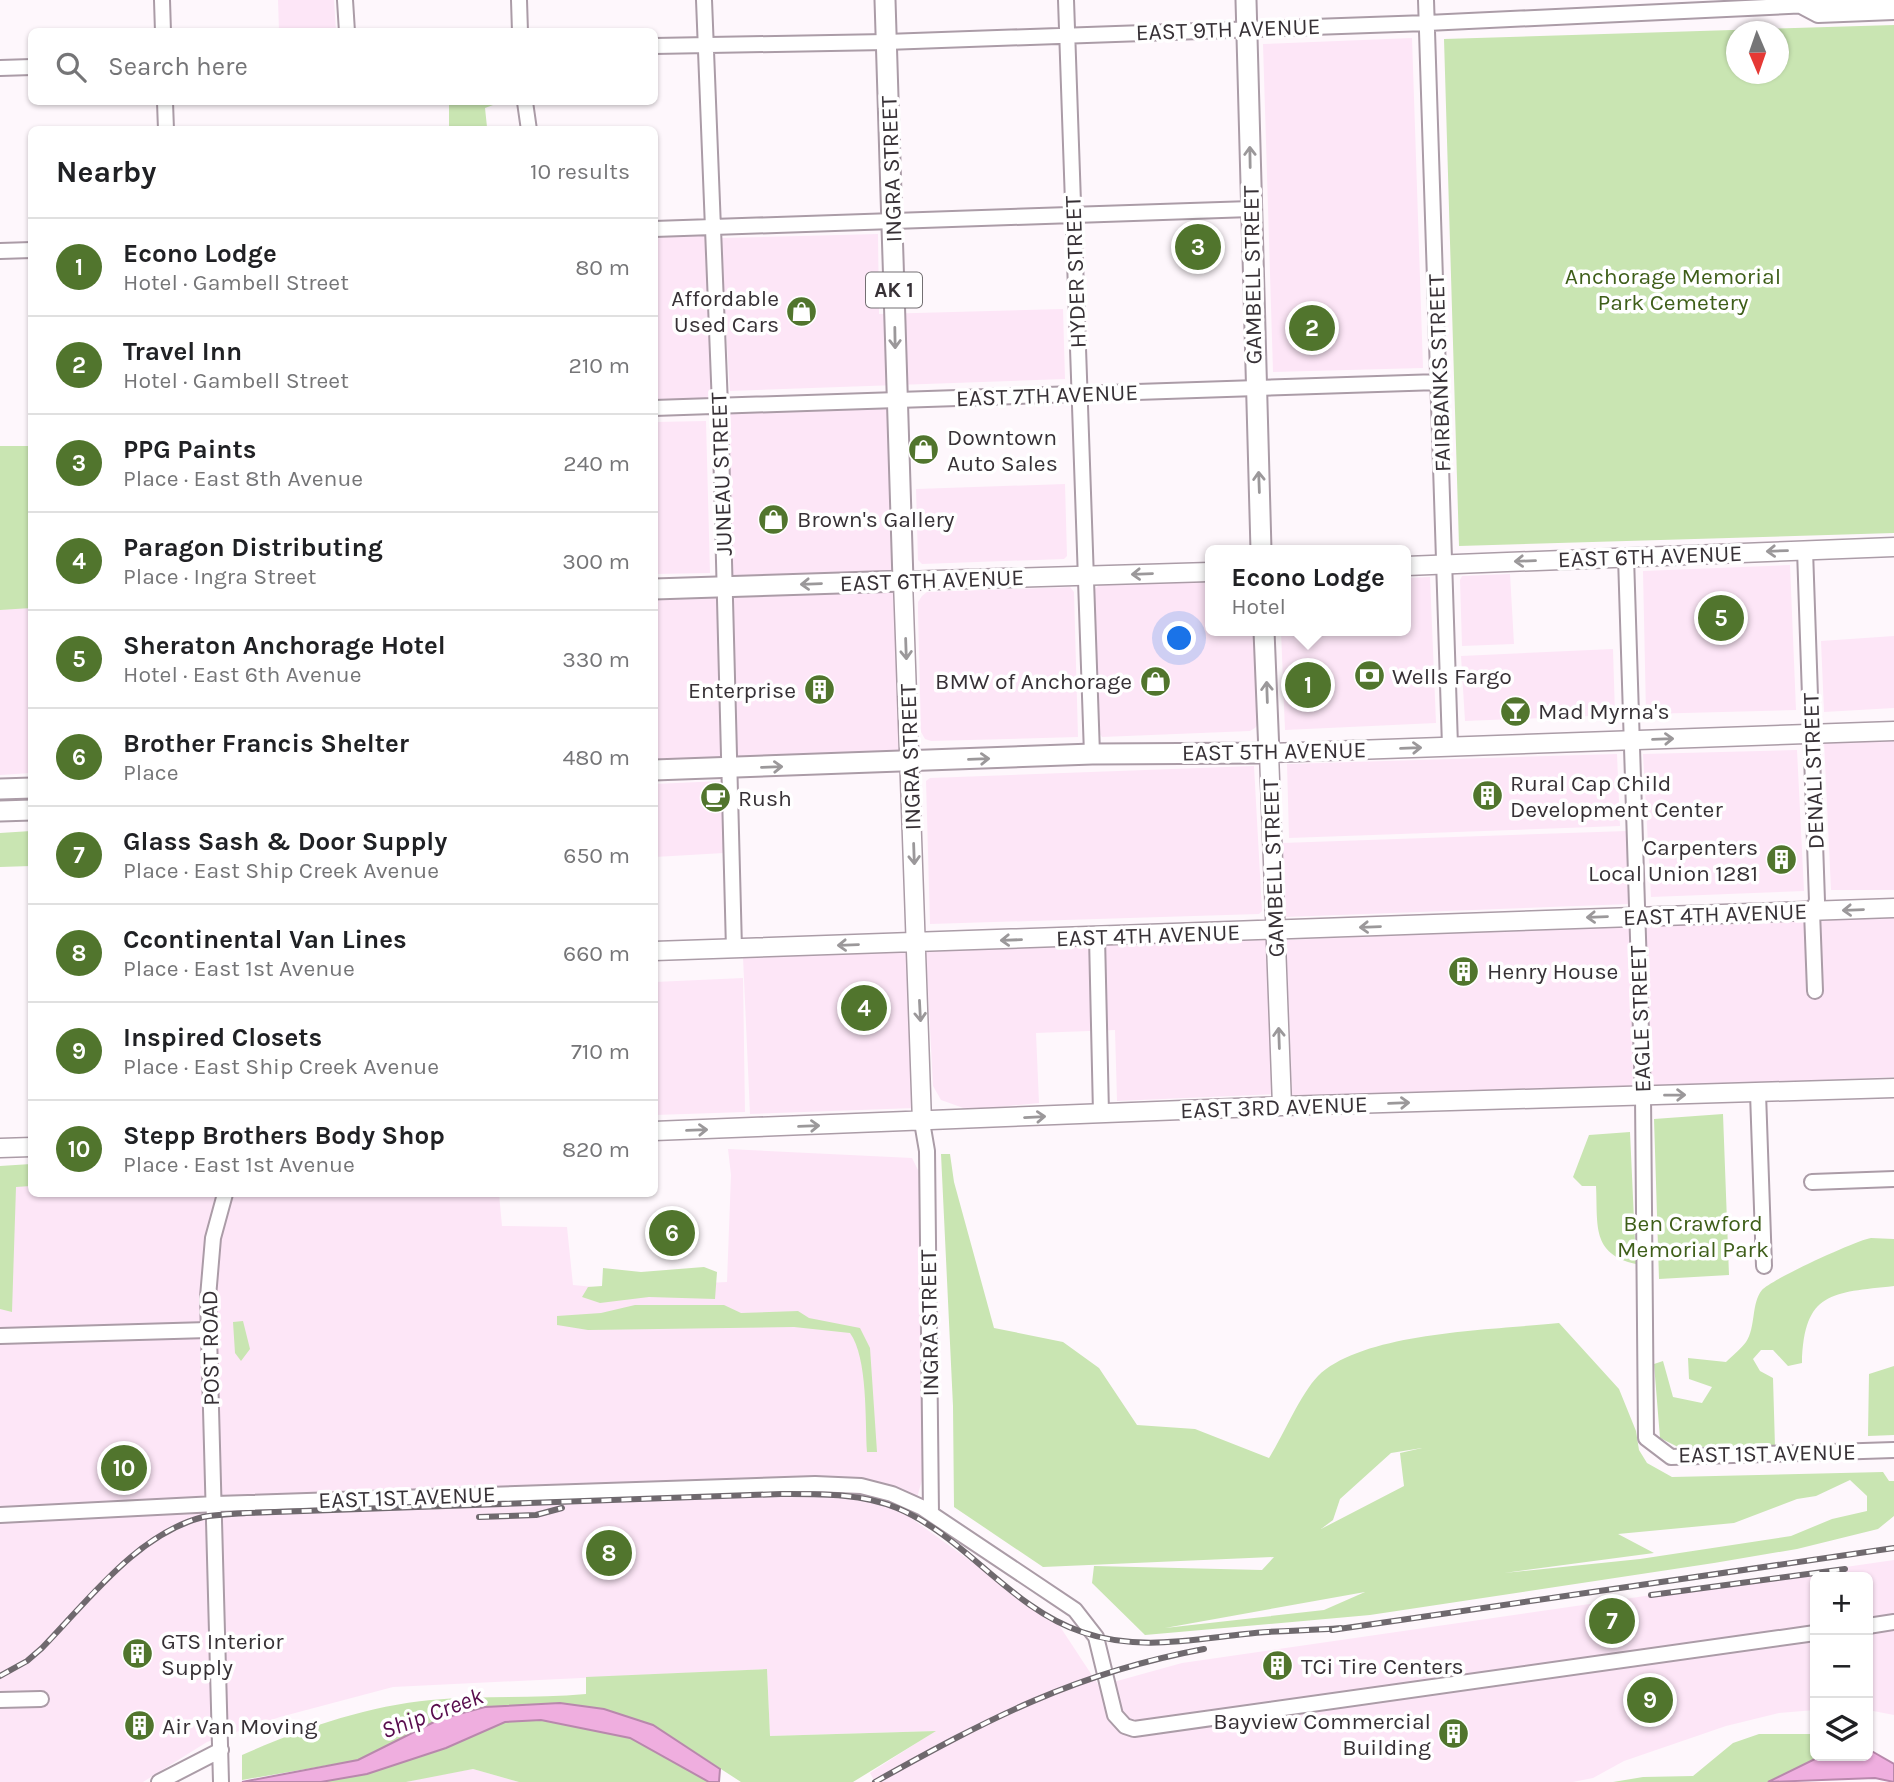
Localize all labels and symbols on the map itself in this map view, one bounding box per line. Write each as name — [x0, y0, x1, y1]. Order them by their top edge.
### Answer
street label: EAST 9TH AVENUE — [1135, 13, 1321, 46]
north arrow — [1726, 21, 1789, 84]
street label: INGRA STREET — [875, 95, 908, 243]
one-way arrow — [1243, 145, 1256, 168]
street label: GAMBELL STREET — [1237, 185, 1268, 364]
street label: HYDER STREET — [1059, 195, 1092, 349]
pin: 3 — [1175, 221, 1221, 273]
park label: Anchorage Memorial Park Cemetery — [1565, 263, 1781, 316]
road number: AK 1 — [866, 272, 922, 308]
street label: FAIRBANKS STREET — [1423, 273, 1456, 472]
place label: Affordable Used Cars — [671, 285, 779, 338]
shop icon: Affordable Used Cars — [785, 294, 819, 328]
pin: 2 — [1289, 302, 1335, 354]
one-way arrow — [888, 326, 902, 349]
street label: EAST 7TH AVENUE — [955, 379, 1139, 412]
street label: JUNEAU STREET — [705, 391, 738, 556]
place label: Downtown Auto Sales — [947, 424, 1058, 477]
shop icon: Downtown Auto Sales — [907, 433, 941, 467]
one-way arrow — [1252, 471, 1265, 494]
shop icon: Brown's Gallery — [757, 502, 791, 536]
place label: Brown's Gallery — [797, 506, 955, 533]
street label: EAST 6TH AVENUE — [1557, 540, 1743, 573]
one-way arrow — [1766, 545, 1789, 558]
one-way arrow — [1514, 555, 1537, 568]
street label: EAST 6TH AVENUE — [839, 564, 1025, 597]
one-way arrow — [1131, 567, 1154, 581]
one-way arrow — [799, 578, 822, 591]
pin: 5 — [1698, 592, 1744, 644]
your location — [1162, 621, 1196, 655]
one-way arrow — [900, 637, 913, 660]
pin: 1 — [1285, 659, 1331, 711]
bank icon: Wells Fargo — [1352, 659, 1386, 693]
place label: Wells Fargo — [1392, 663, 1512, 690]
shop icon: BMW of Anchorage — [1138, 664, 1172, 698]
place label: BMW of Anchorage — [935, 668, 1132, 695]
building icon: Enterprise — [802, 673, 836, 707]
place label: Enterprise — [688, 677, 796, 704]
one-way arrow — [1260, 680, 1273, 703]
street label: INGRA STREET — [894, 683, 927, 831]
street label: DENALI STREET — [1797, 692, 1830, 850]
bar icon: Mad Myrna's — [1498, 694, 1532, 728]
place label: Mad Myrna's — [1538, 698, 1669, 725]
one-way arrow — [1651, 732, 1674, 746]
street label: EAST 5TH AVENUE — [1182, 736, 1366, 767]
one-way arrow — [1399, 741, 1422, 754]
one-way arrow — [967, 752, 990, 765]
one-way arrow — [760, 760, 783, 773]
place label: Rural Cap Child Development Center — [1510, 770, 1723, 823]
street label: GAMBELL STREET — [1257, 778, 1290, 958]
building icon: Rural Cap Child Development Center — [1470, 779, 1504, 813]
cafe icon: Rush — [698, 781, 732, 815]
place label: Rush — [738, 785, 792, 812]
place label: Carpenters Local Union 1281 — [1588, 834, 1758, 887]
one-way arrow — [907, 843, 920, 866]
building icon: Carpenters Local Union 1281 — [1764, 843, 1798, 877]
street label: EAST 4TH AVENUE — [1622, 898, 1808, 931]
one-way arrow — [1842, 903, 1865, 916]
one-way arrow — [1586, 911, 1609, 924]
street label: EAST 4TH AVENUE — [1055, 919, 1241, 952]
one-way arrow — [1359, 920, 1382, 933]
one-way arrow — [999, 933, 1022, 946]
one-way arrow — [837, 939, 860, 952]
street label: EAGLE STREET — [1624, 945, 1657, 1093]
building icon: Henry House — [1447, 954, 1481, 988]
place label: Henry House — [1487, 958, 1618, 985]
pin: 4 — [841, 982, 887, 1034]
one-way arrow — [913, 1000, 926, 1023]
one-way arrow — [1272, 1027, 1285, 1050]
one-way arrow — [1663, 1088, 1686, 1102]
street label: EAST 3RD AVENUE — [1180, 1091, 1368, 1124]
one-way arrow — [1387, 1096, 1410, 1109]
one-way arrow — [1023, 1110, 1046, 1123]
one-way arrow — [797, 1119, 820, 1133]
one-way arrow — [686, 1123, 709, 1136]
pin: 6 — [649, 1207, 695, 1259]
park label: Ben Crawford Memorial Park — [1617, 1210, 1769, 1263]
street label: INGRA STREET — [915, 1249, 944, 1397]
street label: POST ROAD — [196, 1290, 225, 1406]
street label: EAST 1ST AVENUE — [1678, 1438, 1856, 1469]
pin: 10 — [101, 1442, 147, 1494]
street label: EAST 1ST AVENUE — [318, 1481, 496, 1514]
pin: 8 — [586, 1527, 632, 1579]
pin: 7 — [1589, 1595, 1635, 1647]
place label: GTS Interior Supply — [161, 1628, 284, 1681]
building icon: GTS Interior Supply — [121, 1637, 155, 1671]
building icon: TCi Tire Centers — [1261, 1649, 1295, 1683]
place label: TCi Tire Centers — [1301, 1653, 1464, 1680]
pin: 9 — [1627, 1674, 1673, 1726]
water label: Ship Creek — [377, 1681, 488, 1744]
place label: Bayview Commercial Building — [1213, 1708, 1431, 1761]
building icon: Air Van Moving — [122, 1709, 156, 1743]
place label: Air Van Moving — [162, 1713, 317, 1740]
building icon: Bayview Commercial Building — [1437, 1717, 1471, 1751]

